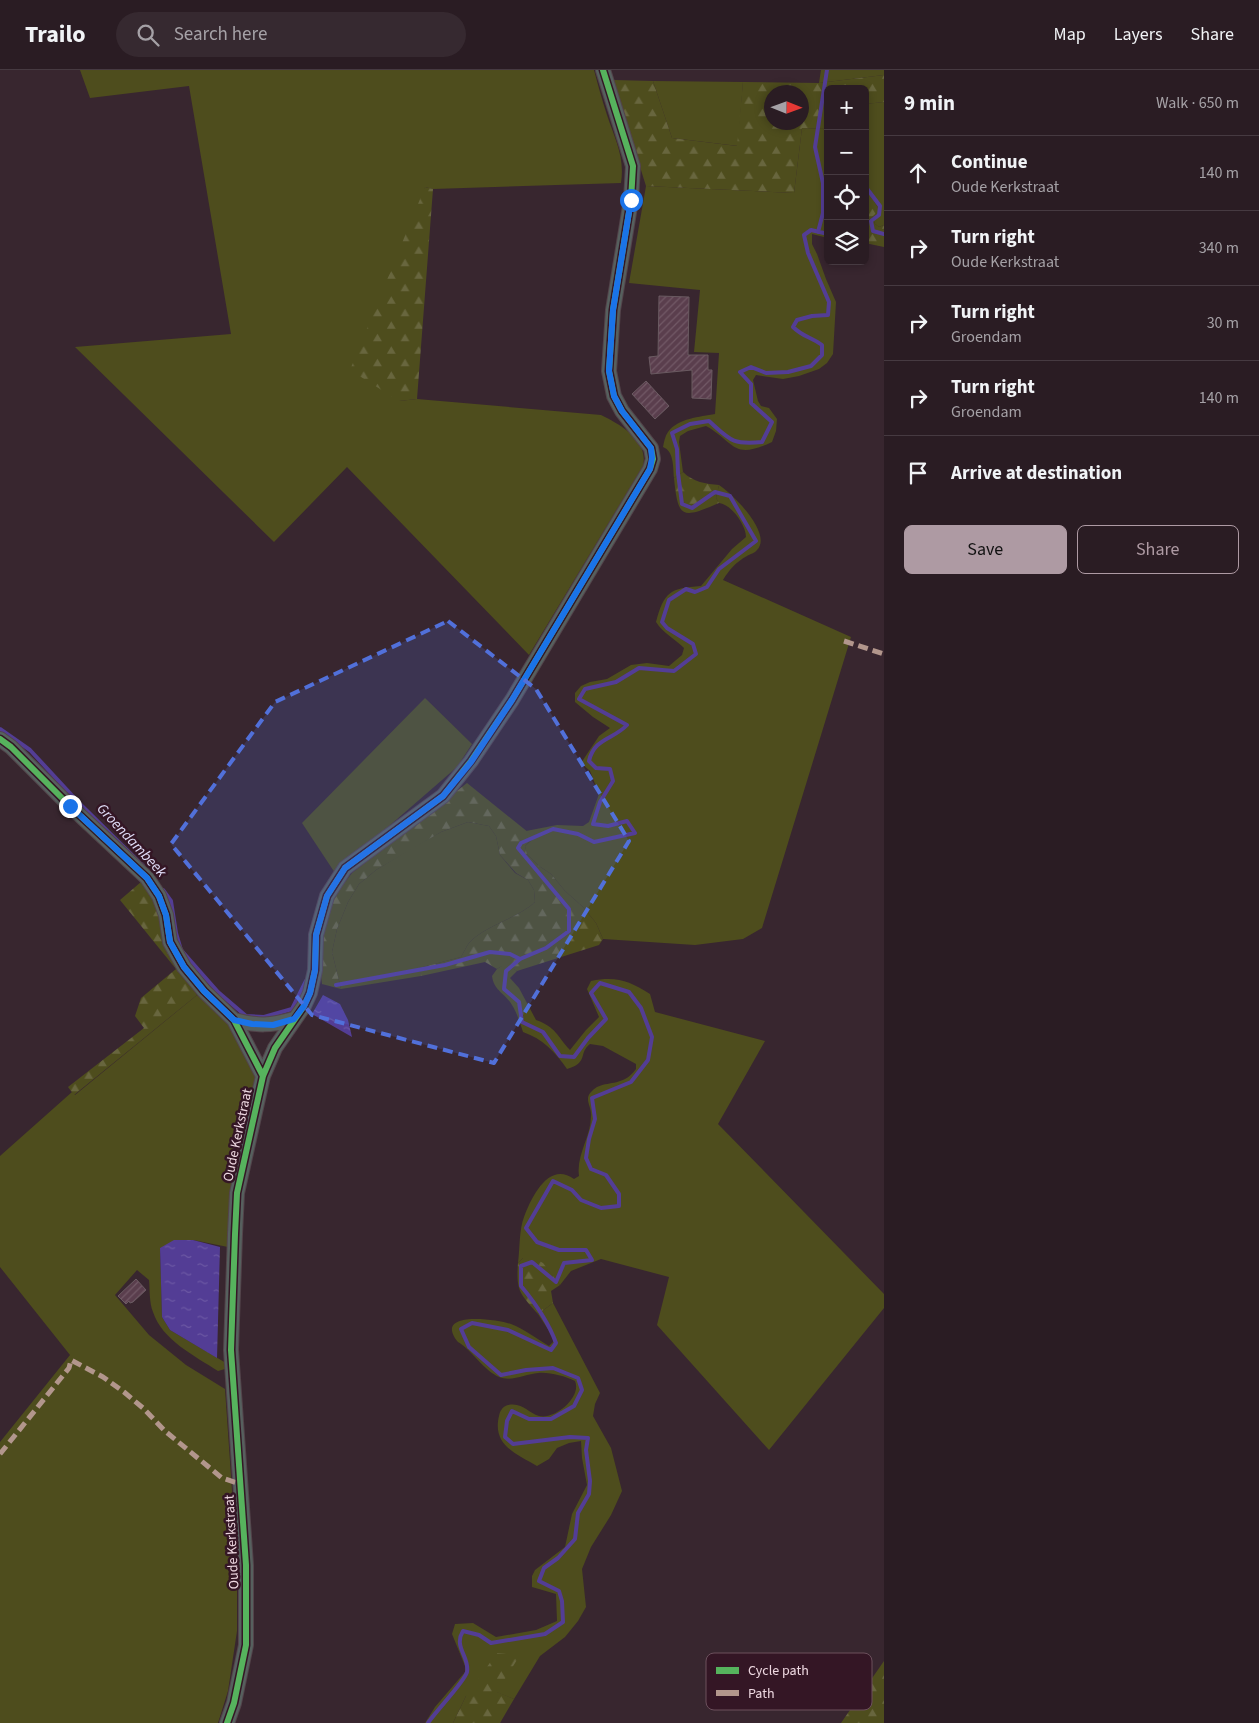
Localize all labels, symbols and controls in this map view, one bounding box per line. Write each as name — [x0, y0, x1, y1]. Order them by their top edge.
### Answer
search box — [116, 12, 466, 57]
text: Trailo — [25, 17, 86, 52]
icon: search — [134, 21, 162, 49]
text: Search here — [174, 21, 267, 48]
text: Map — [1054, 22, 1086, 47]
text: Layers — [1114, 22, 1163, 47]
text: Share — [1191, 22, 1234, 47]
north arrow — [764, 85, 809, 130]
map controls — [824, 85, 869, 265]
button: + — [824, 85, 869, 130]
text: 9 min — [904, 88, 955, 118]
text: Walk · 650 m — [1156, 92, 1239, 114]
button: − — [824, 130, 869, 175]
text: Continue — [951, 149, 1028, 176]
icon: ahead — [904, 159, 932, 187]
text: 140 m — [1199, 162, 1239, 184]
button: locate — [824, 175, 869, 220]
text: Oude Kerkstraat — [951, 176, 1059, 198]
route start — [620, 189, 643, 212]
button: layers — [824, 220, 869, 265]
text: Turn right — [951, 224, 1035, 251]
icon: right — [904, 234, 932, 262]
text: 340 m — [1199, 237, 1239, 259]
text: Oude Kerkstraat — [951, 251, 1059, 273]
text: Turn right — [951, 299, 1035, 326]
icon: right — [904, 309, 932, 337]
text: 30 m — [1207, 312, 1239, 334]
text: Groendam — [951, 326, 1022, 348]
text: Turn right — [951, 374, 1035, 401]
icon: right — [904, 384, 932, 412]
text: 140 m — [1199, 387, 1239, 409]
text: Groendam — [951, 401, 1022, 423]
icon: arrive — [904, 459, 932, 487]
text: Arrive at destination — [951, 460, 1122, 487]
button: Save — [904, 525, 1067, 574]
button: Share — [1077, 525, 1239, 574]
route end — [59, 795, 82, 818]
water label: Groendambeek — [92, 799, 172, 883]
street label: Oude Kerkstraat — [218, 1087, 258, 1184]
street label: Oude Kerkstraat — [220, 1494, 244, 1590]
legend — [706, 1653, 872, 1710]
text: Cycle path — [748, 1661, 809, 1681]
text: Path — [748, 1684, 775, 1704]

